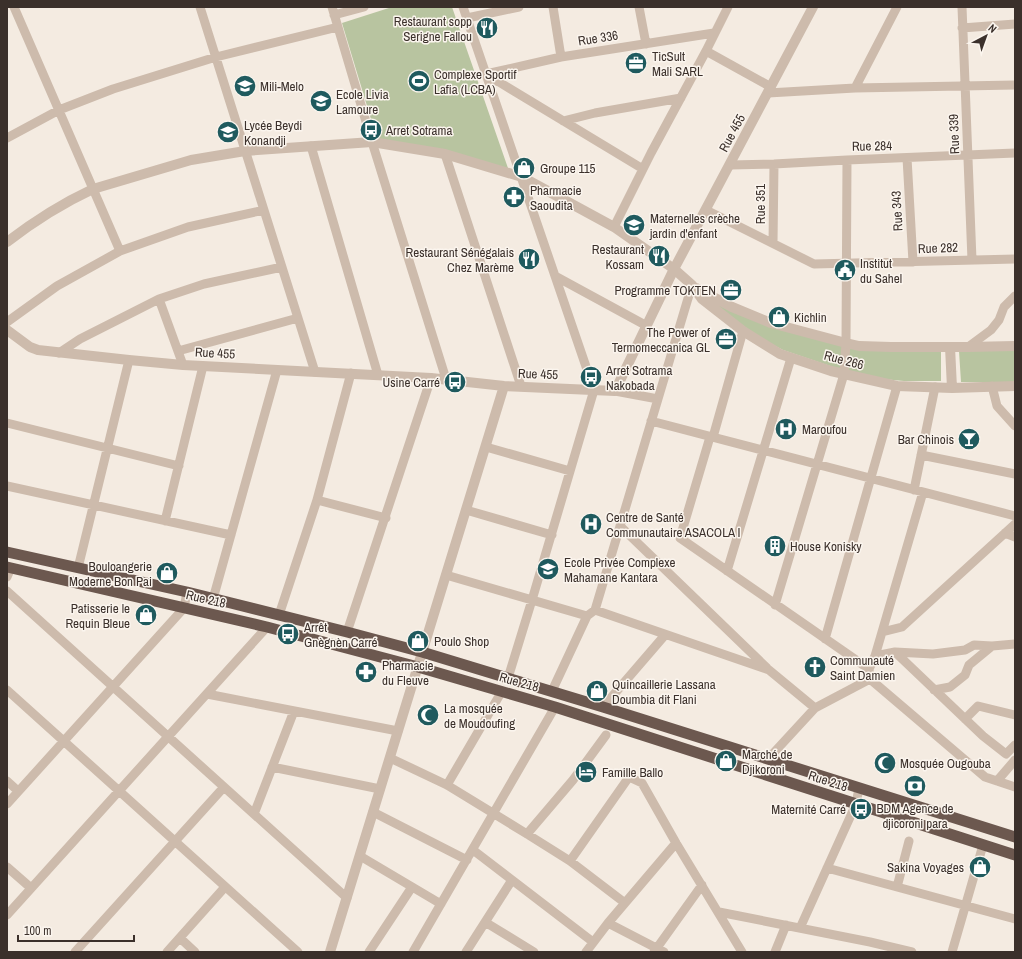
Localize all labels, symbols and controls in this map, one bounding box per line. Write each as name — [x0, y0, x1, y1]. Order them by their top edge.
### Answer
place label: Restaurant sopp Serigne Fallou — [394, 13, 472, 45]
restaurant icon: Restaurant sopp Serigne Fallou — [474, 15, 500, 41]
north arrow — [966, 16, 1006, 56]
text: N — [986, 21, 1000, 36]
street label: Rue 336 — [577, 26, 619, 50]
place label: TicSult Mali SARL — [652, 48, 703, 80]
office icon: TicSult Mali SARL — [623, 50, 649, 76]
place label: Complexe Sportif Lafia (LCBA) — [434, 66, 516, 98]
sports icon: Complexe Sportif Lafia (LCBA) — [406, 68, 432, 94]
school or university icon: Mili-Melo — [232, 73, 258, 99]
place label: Mili-Melo — [260, 78, 304, 95]
place label: Ecole Livia Lamoure — [336, 86, 389, 118]
school or university icon: Ecole Livia Lamoure — [308, 88, 334, 114]
street label: Rue 455 — [715, 111, 749, 155]
street label: Rue 339 — [945, 113, 963, 154]
place label: Lycée Beydi Konandji — [244, 117, 302, 149]
bus stop icon: Arret Sotrama — [358, 117, 384, 143]
school or university icon: Lycée Beydi Konandji — [215, 119, 241, 145]
place label: Arret Sotrama — [385, 122, 452, 139]
street label: Rue 284 — [852, 137, 892, 155]
shop icon: Groupe 115 — [511, 155, 537, 181]
place label: Groupe 115 — [540, 160, 596, 177]
place label: Pharmacie Saoudita — [530, 182, 582, 214]
pharmacy icon: Pharmacie Saoudita — [501, 184, 527, 210]
street label: Rue 351 — [752, 184, 769, 224]
street label: Rue 343 — [887, 190, 907, 232]
place label: Maternelles crèche jardin d'enfant — [649, 210, 740, 242]
school or university icon: Maternelles crèche jardin d'enfant — [621, 212, 647, 238]
street label: Rue 282 — [918, 239, 959, 257]
place label: Restaurant Kossam — [592, 241, 644, 273]
restaurant icon: Restaurant Kossam — [646, 243, 672, 269]
place label: Restaurant Sénégalais Chez Marème — [406, 244, 514, 276]
restaurant icon: Restaurant Sénégalais Chez Marème — [516, 246, 542, 272]
place label: Institut du Sahel — [860, 255, 902, 287]
public building icon: Institut du Sahel — [832, 257, 858, 283]
office icon: Programme TOKTEN — [718, 277, 744, 303]
place label: Programme TOKTEN — [614, 282, 716, 299]
shop icon: Kichlin — [766, 304, 792, 330]
place label: Kichlin — [794, 309, 827, 326]
place label: The Power of Termomeccanica GL — [612, 324, 710, 356]
office icon: The Power of Termomeccanica GL — [713, 326, 739, 352]
street label: Rue 455 — [194, 343, 236, 363]
street label: Rue 266 — [822, 347, 866, 373]
place label: Arret Sotrama Nakobada — [605, 362, 672, 394]
bus stop icon: Arret Sotrama Nakobada — [578, 364, 604, 390]
street label: Rue 455 — [518, 365, 559, 383]
bus stop icon: Usine Carré — [442, 369, 468, 395]
place label: Usine Carré — [383, 374, 440, 391]
hospital icon: Maroufou — [773, 416, 799, 442]
place label: Maroufou — [802, 421, 847, 438]
bar icon: Bar Chinois — [956, 426, 982, 452]
place label: Bar Chinois — [898, 431, 954, 448]
place label: Centre de Santé Communautaire ASACOLA I — [606, 509, 741, 541]
hospital icon: Centre de Santé Communautaire ASACOLA I — [578, 511, 604, 537]
building icon: House Konisky — [762, 533, 788, 559]
place label: House Konisky — [790, 538, 862, 555]
place label: Ecole Privée Complexe Mahamane Kantara — [564, 554, 675, 586]
school or university icon: Ecole Privée Complexe Mahamane Kantara — [535, 556, 561, 582]
place label: Bouloangerie Moderne Bon Pai — [69, 558, 152, 590]
shop icon: Bouloangerie Moderne Bon Pai — [154, 560, 180, 586]
street label: Rue 218 — [184, 586, 228, 612]
place label: Patisserie le Requin Bleue — [65, 600, 130, 632]
shop icon: Patisserie le Requin Bleue — [133, 602, 159, 628]
place label: Arrêt Gnègnèn Carré — [303, 619, 378, 651]
bus stop icon: Arrêt Gnègnèn Carré — [275, 621, 301, 647]
shop icon: Poulo Shop — [405, 628, 431, 654]
place label: Poulo Shop — [434, 633, 489, 650]
place label: Communauté Saint Damien — [830, 652, 895, 684]
church icon: Communauté Saint Damien — [802, 654, 828, 680]
place label: Pharmacie du Fleuve — [382, 657, 434, 689]
pharmacy icon: Pharmacie du Fleuve — [353, 659, 379, 685]
street label: Rue 218 — [497, 668, 541, 696]
place label: Quincaillerie Lassana Doumbia dit Flani — [612, 676, 716, 708]
shop icon: Quincaillerie Lassana Doumbia dit Flani — [584, 678, 610, 704]
place label: La mosquée de Moudoufing — [444, 700, 515, 732]
mosque icon: La mosquée de Moudoufing — [415, 702, 441, 728]
place label: Marché de Djikoroni — [742, 746, 792, 778]
shop icon: Marché de Djikoroni — [713, 748, 739, 774]
mosque icon: Mosquée Ougouba — [872, 750, 898, 776]
place label: Mosquée Ougouba — [900, 755, 991, 772]
hotel icon: Famille Ballo — [573, 759, 599, 785]
place label: Famille Ballo — [602, 764, 663, 781]
street label: Rue 218 — [806, 767, 850, 795]
bank icon: BDM Agence de djicoroni para — [902, 773, 928, 799]
bus stop icon: Maternité Carré — [848, 796, 874, 822]
place label: BDM Agence de djicoroni para — [876, 800, 954, 832]
place label: Maternité Carré — [771, 801, 846, 818]
shop icon: Sakina Voyages — [967, 854, 993, 880]
place label: Sakina Voyages — [887, 859, 964, 876]
scale bar — [18, 917, 134, 943]
text: 100 m — [24, 923, 51, 939]

